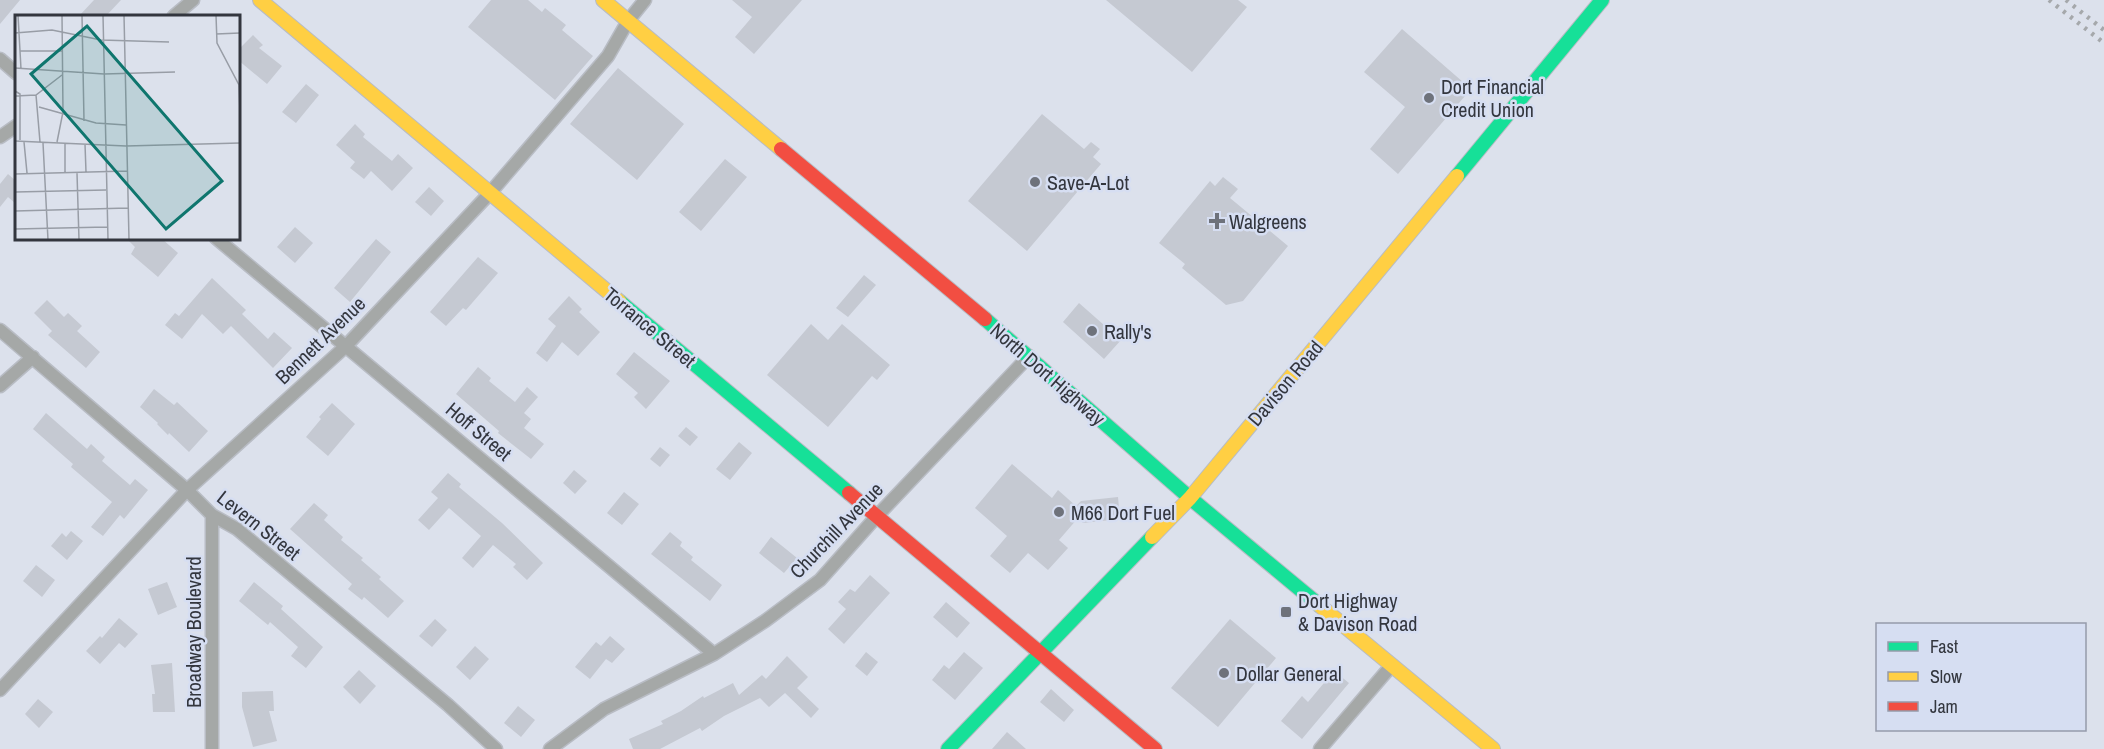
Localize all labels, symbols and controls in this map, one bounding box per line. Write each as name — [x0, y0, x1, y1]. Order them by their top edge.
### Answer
inset map — [15, 15, 240, 240]
place label: Dort Financial Credit Union — [1441, 73, 1544, 123]
marker: Dort Financial Credit Union — [1422, 91, 1436, 105]
place label: Save-A-Lot — [1047, 169, 1129, 196]
marker: Save-A-Lot — [1028, 175, 1042, 189]
place label: Walgreens — [1229, 208, 1307, 235]
marker: Walgreens — [1210, 214, 1224, 228]
street label: Torrance Street — [598, 281, 702, 374]
street label: Bennett Avenue — [269, 290, 371, 390]
street label: North Dort Highway — [985, 317, 1112, 432]
place label: Rally's — [1104, 318, 1152, 345]
marker: Rally's — [1085, 324, 1099, 338]
street label: Davison Road — [1241, 335, 1329, 431]
street label: Hoff Street — [440, 396, 518, 467]
street label: Churchill Avenue — [783, 476, 889, 584]
street label: Levern Street — [212, 484, 306, 566]
place label: M66 Dort Fuel — [1071, 499, 1175, 526]
marker: M66 Dort Fuel — [1052, 505, 1066, 519]
street label: Broadway Boulevard — [180, 556, 207, 708]
place label: Dort Highway & Davison Road — [1298, 587, 1417, 637]
marker: Dort Highway & Davison Road — [1279, 605, 1293, 619]
legend — [1876, 623, 2086, 731]
text: Fast — [1930, 634, 1958, 659]
place label: Dollar General — [1236, 660, 1342, 687]
text: Slow — [1930, 664, 1962, 689]
marker: Dollar General — [1217, 666, 1231, 680]
text: Jam — [1930, 694, 1958, 719]

